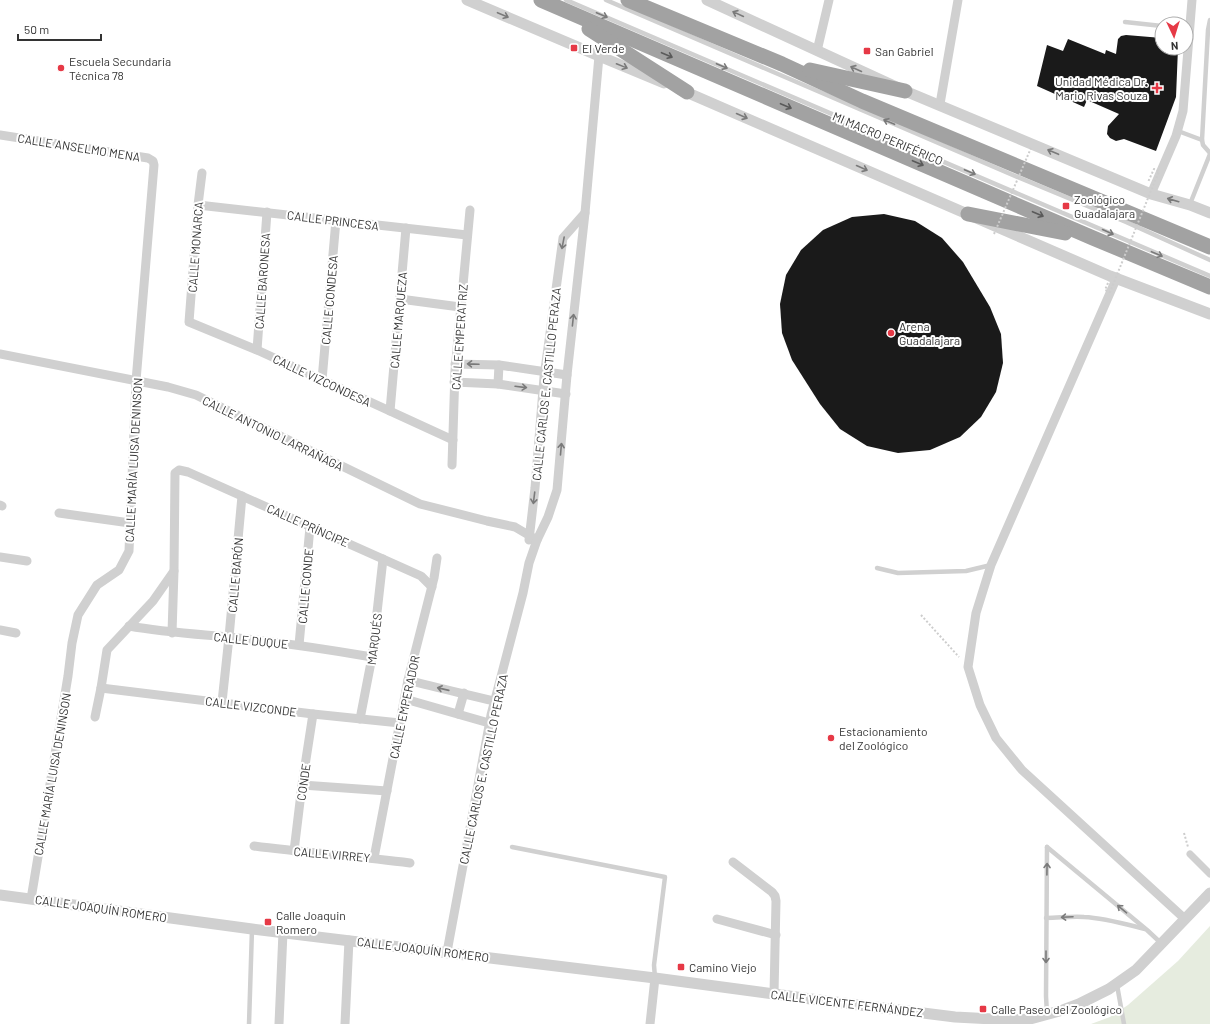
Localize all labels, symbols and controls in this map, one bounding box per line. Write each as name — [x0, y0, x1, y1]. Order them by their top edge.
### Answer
one-way arrow — [733, 10, 745, 17]
one-way arrow — [496, 12, 508, 20]
one-way arrow — [596, 12, 608, 20]
scale bar — [18, 16, 101, 42]
north arrow — [1154, 16, 1194, 56]
text: 50 m — [24, 22, 49, 36]
text: N — [1171, 40, 1179, 53]
place label: El Verde — [582, 41, 625, 55]
marker: El Verde — [569, 43, 579, 53]
place label: San Gabriel — [875, 44, 934, 58]
marker: San Gabriel — [862, 46, 872, 56]
one-way arrow — [660, 52, 672, 59]
place label: Escuela Secundaria Técnica 78 — [69, 54, 171, 82]
marker: Escuela Secundaria Técnica 78 — [56, 63, 66, 73]
one-way arrow — [616, 63, 628, 70]
one-way arrow — [715, 63, 727, 71]
one-way arrow — [851, 65, 863, 72]
place label: Unidad Médica Dr. Mario Rivas Souza — [1055, 74, 1148, 102]
marker: Unidad Médica Dr. Mario Rivas Souza — [1151, 82, 1163, 94]
one-way arrow — [780, 103, 792, 110]
street label: MI MACRO PERIFÉRICO — [831, 108, 945, 168]
one-way arrow — [736, 113, 748, 120]
one-way arrow — [883, 117, 895, 125]
street label: CALLE ANSELMO MENA — [17, 130, 141, 164]
one-way arrow — [1047, 148, 1059, 155]
one-way arrow — [912, 160, 924, 167]
one-way arrow — [855, 165, 867, 172]
one-way arrow — [964, 169, 976, 177]
place label: Zoológico Guadalajara — [1074, 192, 1135, 220]
one-way arrow — [1167, 196, 1180, 203]
street label: CALLE MONARCA — [185, 201, 205, 293]
marker: Zoológico Guadalajara — [1061, 201, 1071, 211]
street label: CALLE PRINCESA — [286, 207, 380, 233]
one-way arrow — [1031, 211, 1043, 219]
one-way arrow — [1102, 229, 1114, 237]
street label: CALLE BARONESA — [252, 232, 272, 330]
one-way arrow — [558, 237, 566, 250]
one-way arrow — [1151, 250, 1163, 258]
street label: CALLE CONDESA — [318, 255, 340, 345]
street label: CALLE MARQUEZA — [387, 271, 409, 369]
street label: CALLE EMPERATRIZ — [448, 284, 470, 390]
street label: CALLE CARLOS E. CASTILLO PERAZA — [529, 287, 563, 481]
one-way arrow — [570, 314, 577, 327]
place label: Arena Guadalajara — [899, 319, 960, 347]
marker: Arena Guadalajara — [886, 328, 896, 338]
street label: CALLE VIZCONDESA — [271, 351, 373, 409]
one-way arrow — [467, 361, 480, 368]
street label: CALLE MARÍA LUISA DENINSON — [122, 377, 144, 543]
one-way arrow — [514, 383, 527, 391]
street label: CALLE ANTONIO LARRAÑAGA — [200, 393, 346, 473]
one-way arrow — [557, 443, 564, 456]
one-way arrow — [530, 491, 538, 504]
street label: CALLE PRÍNCIPE — [265, 501, 351, 549]
street label: CALLE BARÓN — [225, 537, 245, 613]
street label: CALLE CONDE — [295, 548, 315, 624]
street label: MARQUÉS — [364, 612, 384, 666]
street label: CALLE DUQUE — [213, 629, 289, 651]
street label: CALLE EMPERADOR — [386, 654, 422, 760]
street label: CALLE CARLOS E. CASTILLO PERAZA — [456, 673, 510, 865]
one-way arrow — [437, 685, 450, 693]
street label: CALLE MARÍA LUISA DENINSON — [31, 692, 73, 856]
street label: CALLE VIZCONDE — [204, 693, 298, 719]
place label: Estacionamiento del Zoológico — [839, 724, 928, 752]
marker: Estacionamiento del Zoológico — [826, 733, 836, 743]
street label: CONDE — [293, 763, 313, 801]
street label: CALLE VIRREY — [293, 844, 371, 864]
one-way arrow — [1043, 863, 1051, 876]
street label: CALLE JOAQUÍN ROMERO — [34, 892, 168, 924]
one-way arrow — [1116, 904, 1127, 913]
place label: Calle Joaquin Romero — [276, 908, 346, 936]
one-way arrow — [1061, 914, 1074, 921]
marker: Calle Joaquin Romero — [263, 917, 273, 927]
street label: CALLE JOAQUÍN ROMERO — [356, 934, 490, 964]
one-way arrow — [1042, 950, 1050, 963]
place label: Camino Viejo — [689, 960, 757, 974]
marker: Camino Viejo — [676, 962, 686, 972]
street label: CALLE VICENTE FERNÁNDEZ — [770, 987, 924, 1019]
place label: Calle Paseo del Zoológico — [991, 1002, 1122, 1016]
marker: Calle Paseo del Zoológico — [978, 1004, 988, 1014]

